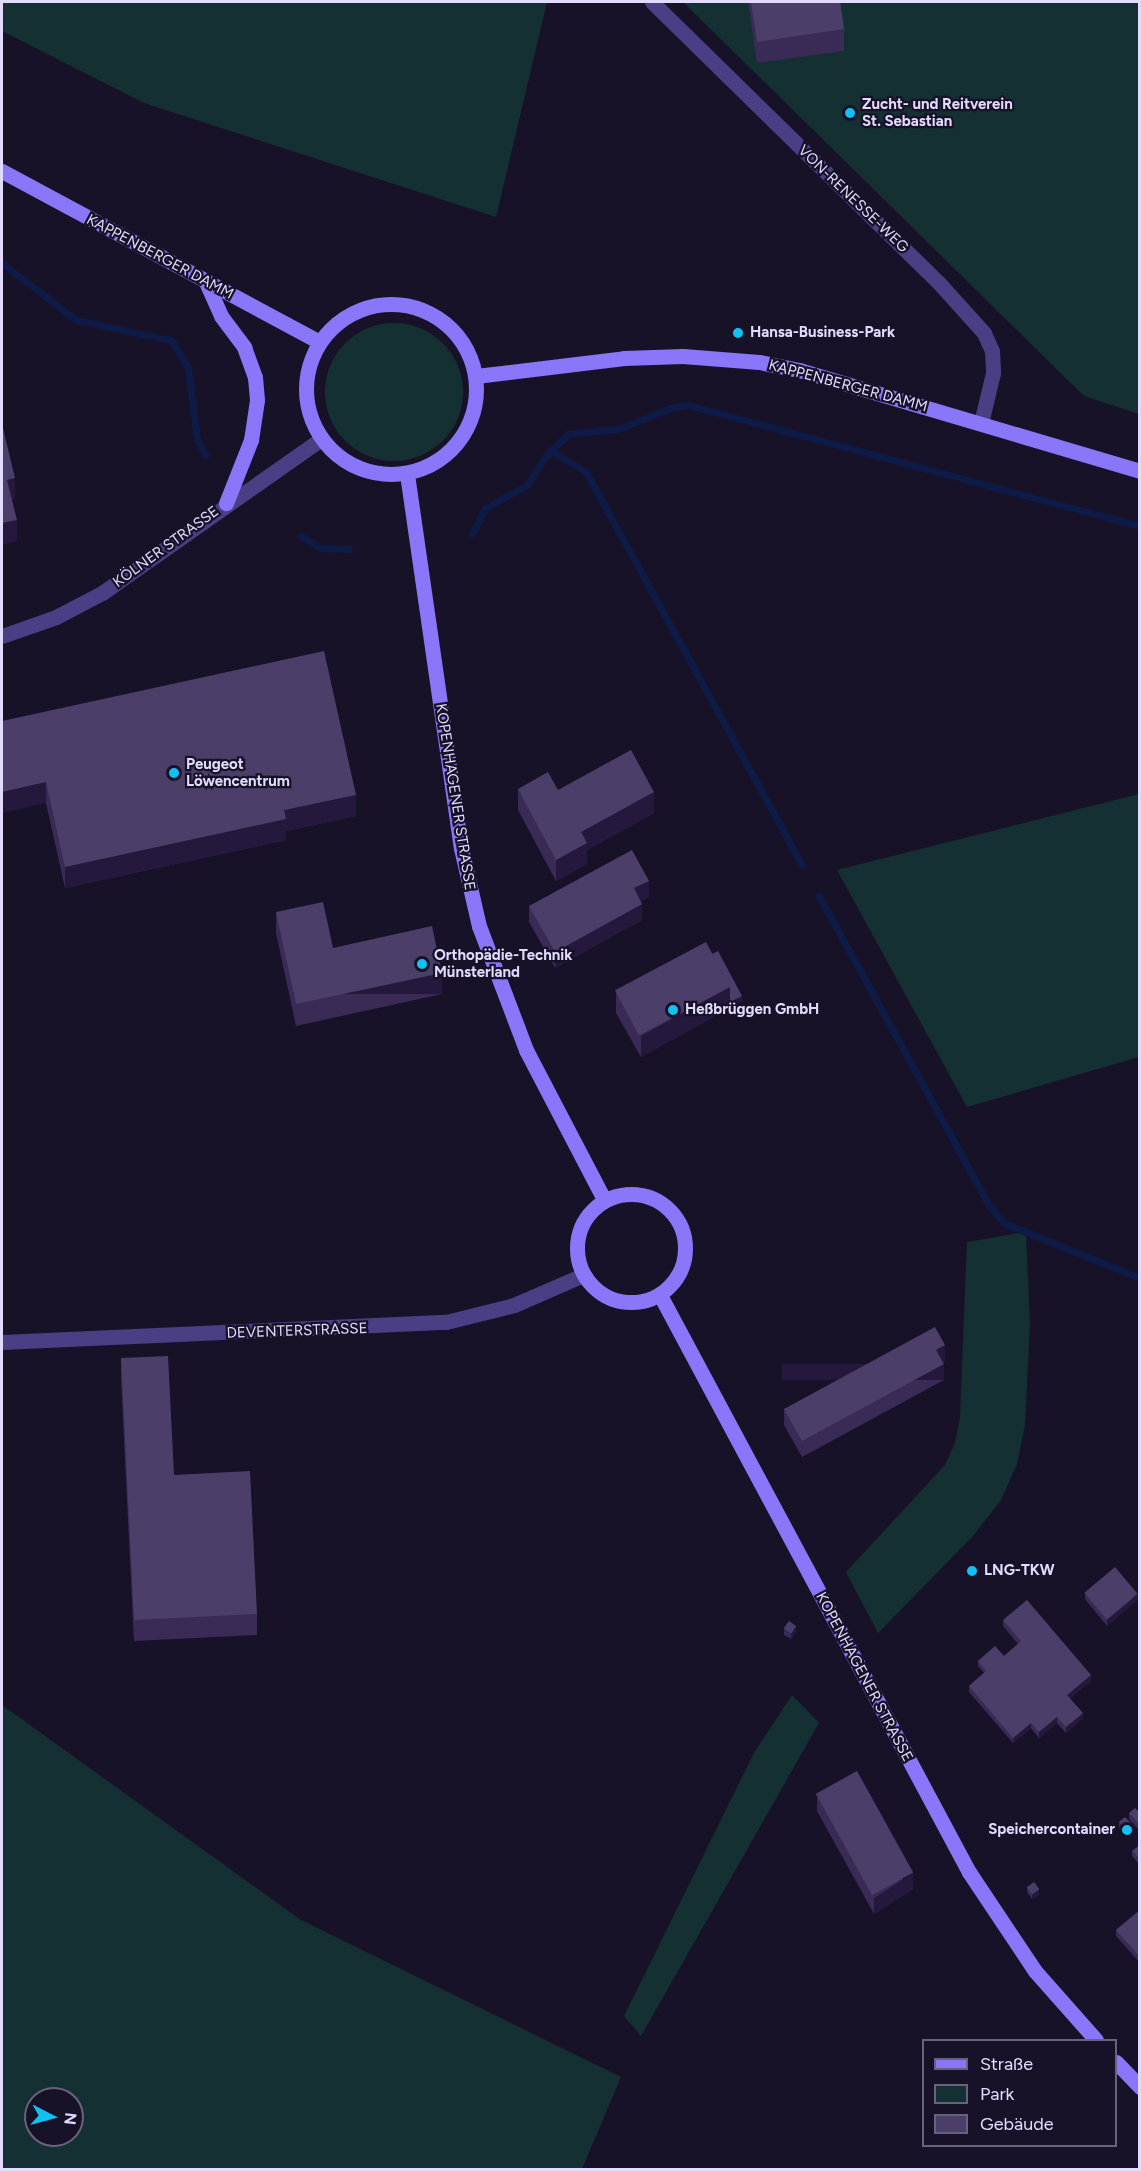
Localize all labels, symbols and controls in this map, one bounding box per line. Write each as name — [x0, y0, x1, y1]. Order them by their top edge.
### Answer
place label: Zucht- und Reitverein St. Sebastian — [862, 95, 1013, 130]
marker: Zucht- und Reitverein St. Sebastian — [843, 106, 857, 120]
street label: VON-RENESSE-WEG — [794, 142, 912, 256]
street label: KAPPENBERGER DAMM — [83, 211, 237, 303]
place label: Hansa-Business-Park — [750, 324, 895, 342]
marker: Hansa-Business-Park — [731, 326, 745, 340]
street label: KAPPENBERGER DAMM — [767, 356, 929, 416]
street label: KÖLNER STRASSE — [110, 503, 222, 591]
street label: KOPENHAGENER STRASSE — [431, 702, 479, 892]
place label: Peugeot Löwencentrum — [186, 755, 290, 790]
marker: Peugeot Löwencentrum — [167, 766, 181, 780]
place label: Orthopädie-Technik Münsterland — [434, 946, 572, 981]
marker: Orthopädie-Technik Münsterland — [415, 957, 429, 971]
place label: Heßbrüggen GmbH — [685, 1001, 819, 1019]
marker: Heßbrüggen GmbH — [666, 1003, 680, 1017]
street label: DEVENTERSTRASSE — [226, 1320, 368, 1342]
place label: LNG-TKW — [984, 1562, 1054, 1580]
marker: LNG-TKW — [965, 1564, 979, 1578]
street label: KOPENHAGENER STRASSE — [812, 1589, 916, 1765]
place label: Speichercontainer — [988, 1821, 1115, 1839]
marker: Speichercontainer — [1120, 1823, 1134, 1837]
legend — [922, 2039, 1117, 2147]
text: Straße — [980, 2053, 1033, 2075]
text: Park — [980, 2083, 1014, 2105]
north arrow — [24, 2087, 84, 2147]
text: N — [60, 2112, 81, 2126]
text: Gebäude — [980, 2113, 1054, 2135]

